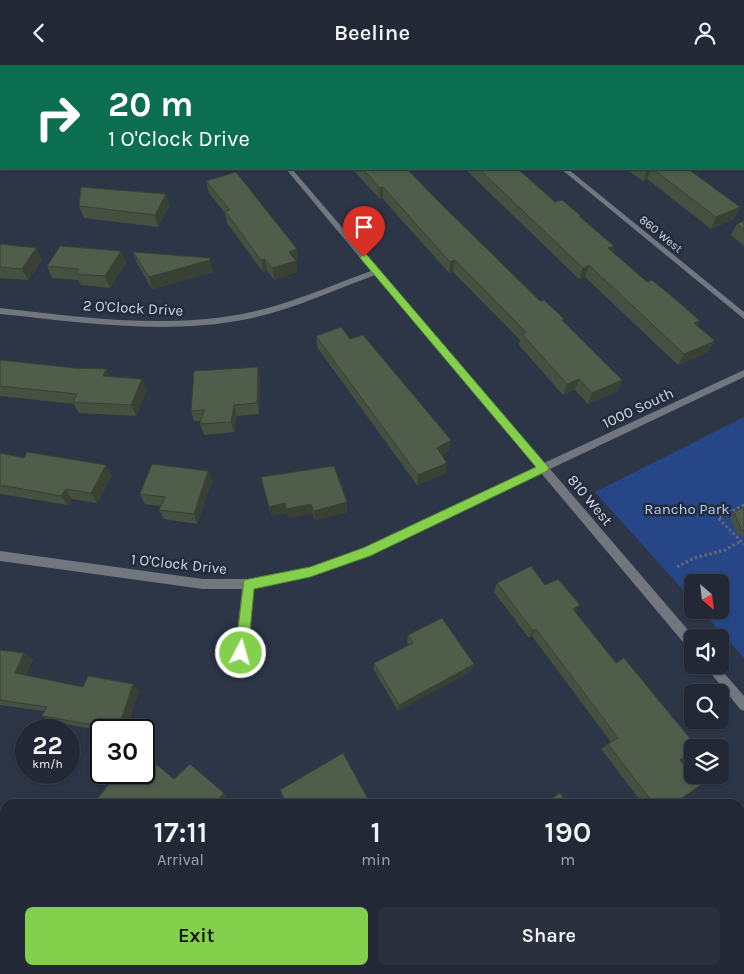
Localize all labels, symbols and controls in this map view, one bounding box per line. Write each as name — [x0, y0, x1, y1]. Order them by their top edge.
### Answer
icon: back — [25, 19, 53, 47]
icon: person — [691, 19, 719, 47]
text: Beeline — [334, 20, 410, 46]
text: 20 m — [108, 84, 193, 125]
icon: right — [25, 85, 90, 150]
text: 1 O'Clock Drive — [108, 126, 250, 152]
pin — [343, 206, 385, 257]
street label: 860 West — [637, 212, 686, 256]
icon: arrive — [350, 213, 378, 241]
street label: 2 O'Clock Drive — [82, 296, 184, 320]
street label: 1000 South — [600, 384, 676, 432]
street label: 810 West — [564, 471, 617, 529]
park label: Rancho Park — [644, 500, 730, 518]
street label: 1 O'Clock Drive — [130, 550, 228, 578]
north arrow — [684, 574, 729, 619]
map controls — [684, 574, 729, 784]
position arrow — [214, 626, 266, 678]
button: sound — [684, 629, 729, 674]
button: search — [684, 684, 729, 729]
speed limit sign: 30 — [90, 719, 155, 784]
text: 22 — [32, 731, 63, 760]
button: layers — [684, 739, 729, 784]
text: km/h — [32, 757, 63, 771]
text: 17:11 — [154, 814, 208, 850]
text: 1 — [371, 814, 381, 850]
text: 190 — [544, 814, 591, 850]
text: Arrival — [157, 850, 204, 869]
text: min — [361, 850, 391, 869]
text: m — [560, 850, 575, 869]
button: Exit — [25, 907, 368, 965]
button: Share — [378, 907, 720, 965]

